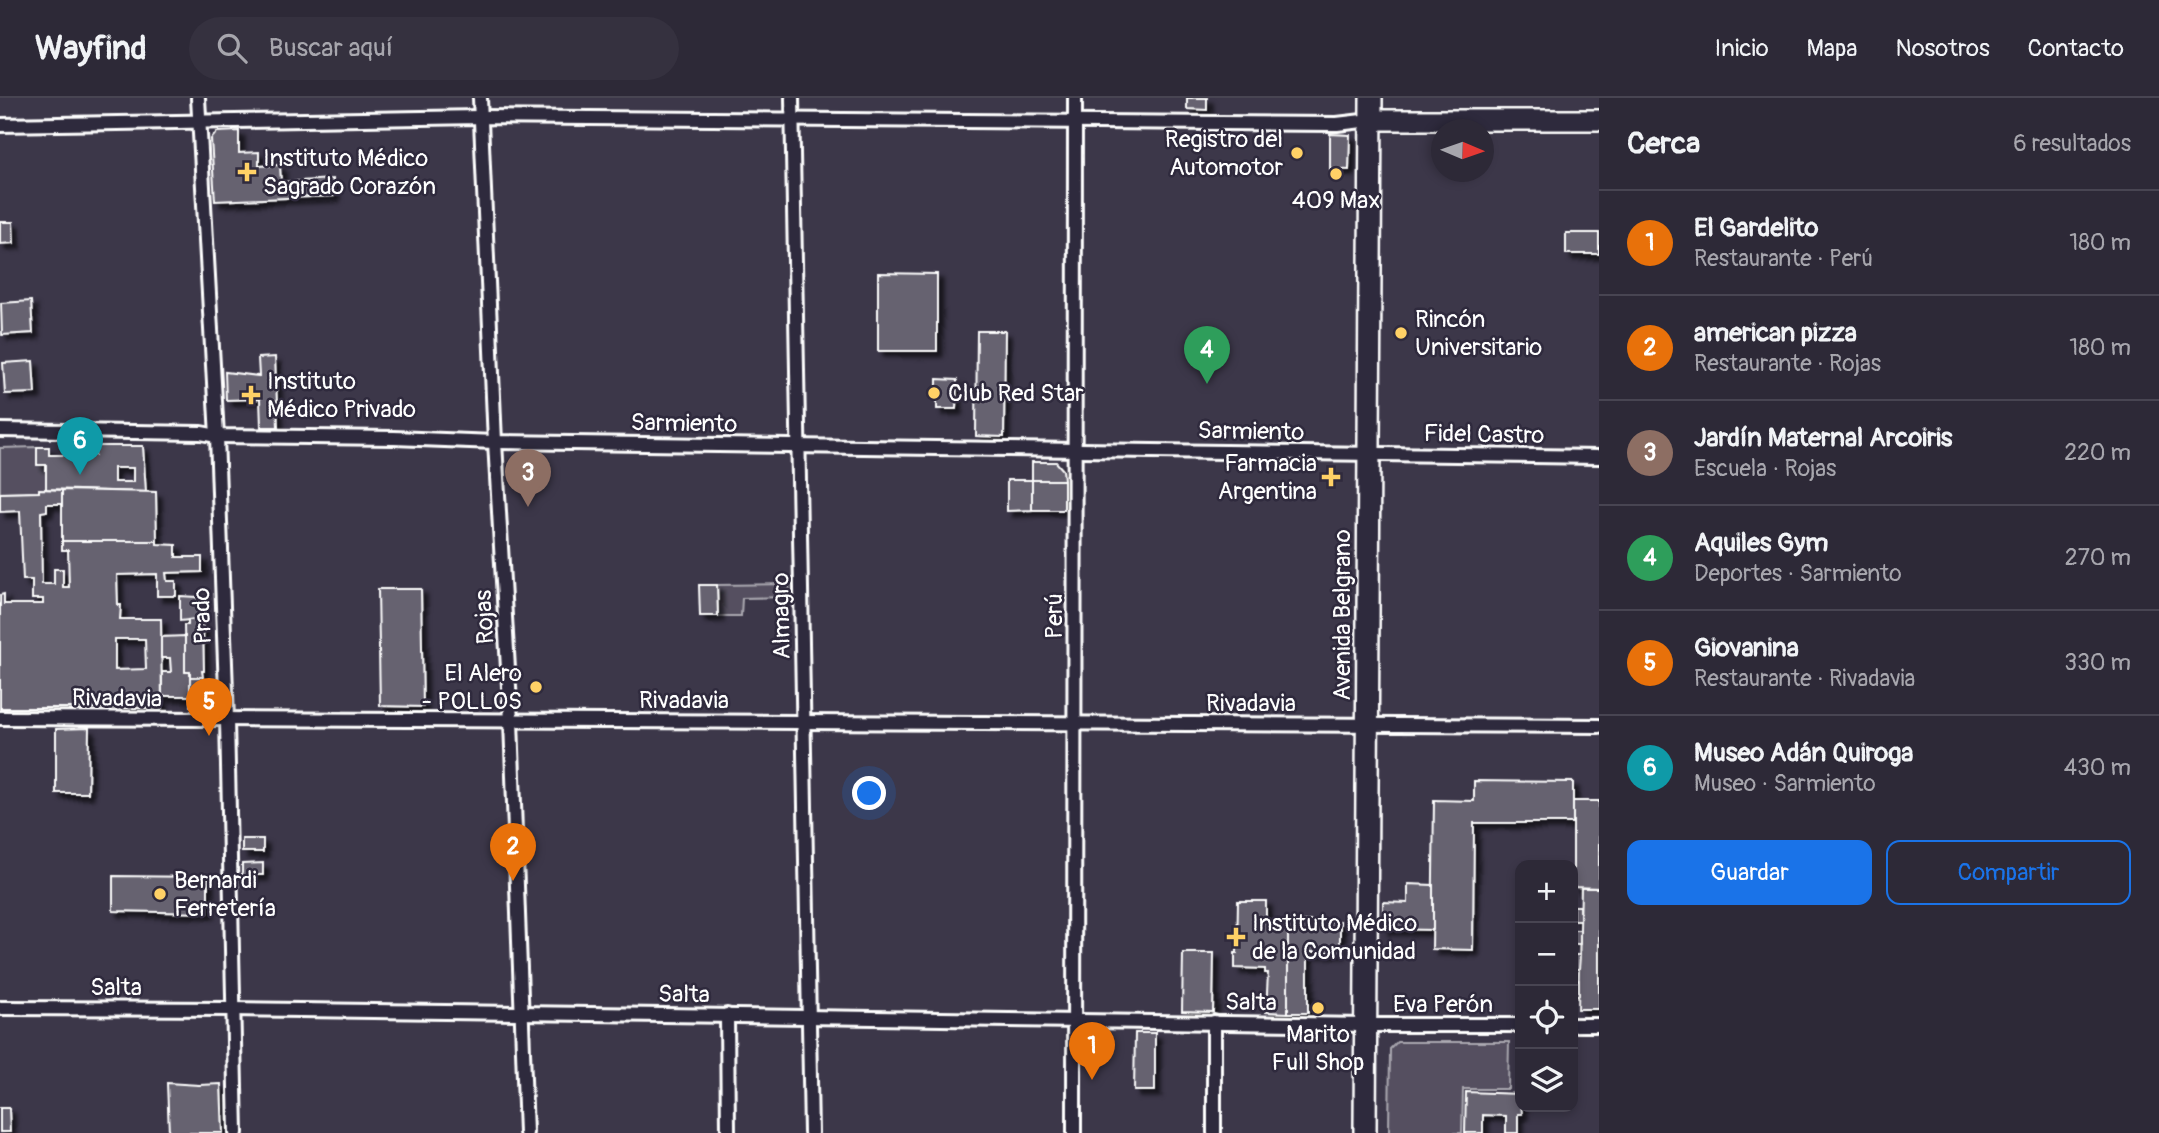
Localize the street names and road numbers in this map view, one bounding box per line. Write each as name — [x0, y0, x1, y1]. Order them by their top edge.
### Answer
street label: Sarmiento — [630, 408, 738, 439]
street label: Sarmiento — [1197, 416, 1305, 447]
street label: Fidel Castro — [1423, 419, 1545, 450]
street label: Avenida Belgrano — [1328, 529, 1357, 701]
street label: Almagro — [766, 572, 797, 660]
street label: Prado — [187, 587, 218, 645]
street label: Rojas — [469, 589, 500, 645]
street label: Perú — [1040, 593, 1069, 639]
street label: Rivadavia — [72, 683, 162, 714]
street label: Rivadavia — [639, 686, 729, 715]
street label: Rivadavia — [1206, 689, 1296, 718]
street label: Salta — [90, 973, 142, 1002]
street label: Salta — [658, 980, 710, 1009]
street label: Salta — [1225, 988, 1277, 1017]
street label: Eva Perón — [1393, 990, 1493, 1019]

